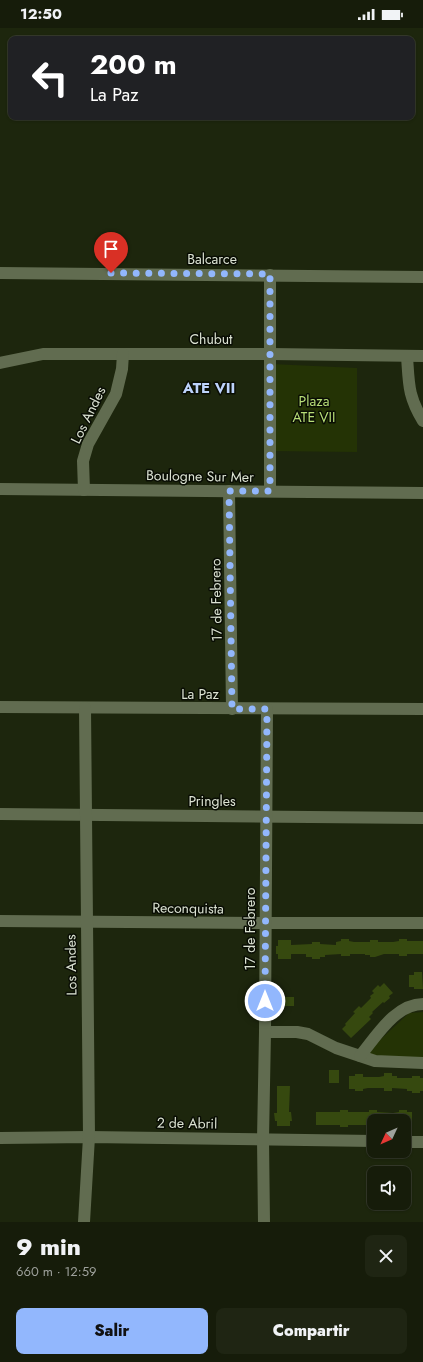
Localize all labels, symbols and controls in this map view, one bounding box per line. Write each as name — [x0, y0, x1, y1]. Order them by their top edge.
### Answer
text: 12:50 — [20, 3, 62, 25]
text: 200 m — [90, 44, 177, 85]
icon: left — [24, 52, 76, 104]
text: La Paz — [90, 82, 138, 108]
pin — [94, 232, 128, 273]
icon: arrive — [100, 238, 122, 260]
street label: Balcarce — [187, 249, 237, 269]
street label: Chubut — [190, 329, 233, 349]
district label: ATE VII — [182, 377, 235, 399]
street label: Los Andes — [66, 383, 111, 447]
park label: Plaza ATE VII — [293, 391, 335, 427]
street label: Boulogne Sur Mer — [146, 465, 254, 487]
street label: 17 de Febrero — [205, 558, 227, 642]
street label: La Paz — [181, 684, 219, 704]
street label: Pringles — [188, 791, 236, 811]
street label: 17 de Febrero — [240, 887, 260, 971]
street label: Reconquista — [152, 897, 224, 919]
street label: Los Andes — [60, 934, 82, 996]
position arrow — [244, 980, 286, 1022]
street label: 2 de Abril — [157, 1112, 217, 1134]
north arrow — [367, 1114, 411, 1158]
map controls — [367, 1114, 411, 1210]
button: sound — [367, 1166, 411, 1210]
text: 9 min — [16, 1229, 81, 1264]
button: close — [365, 1235, 407, 1277]
text: 660 m · 12:59 — [16, 1262, 96, 1281]
button: Salir — [16, 1308, 208, 1354]
button: Compartir — [216, 1308, 407, 1354]

